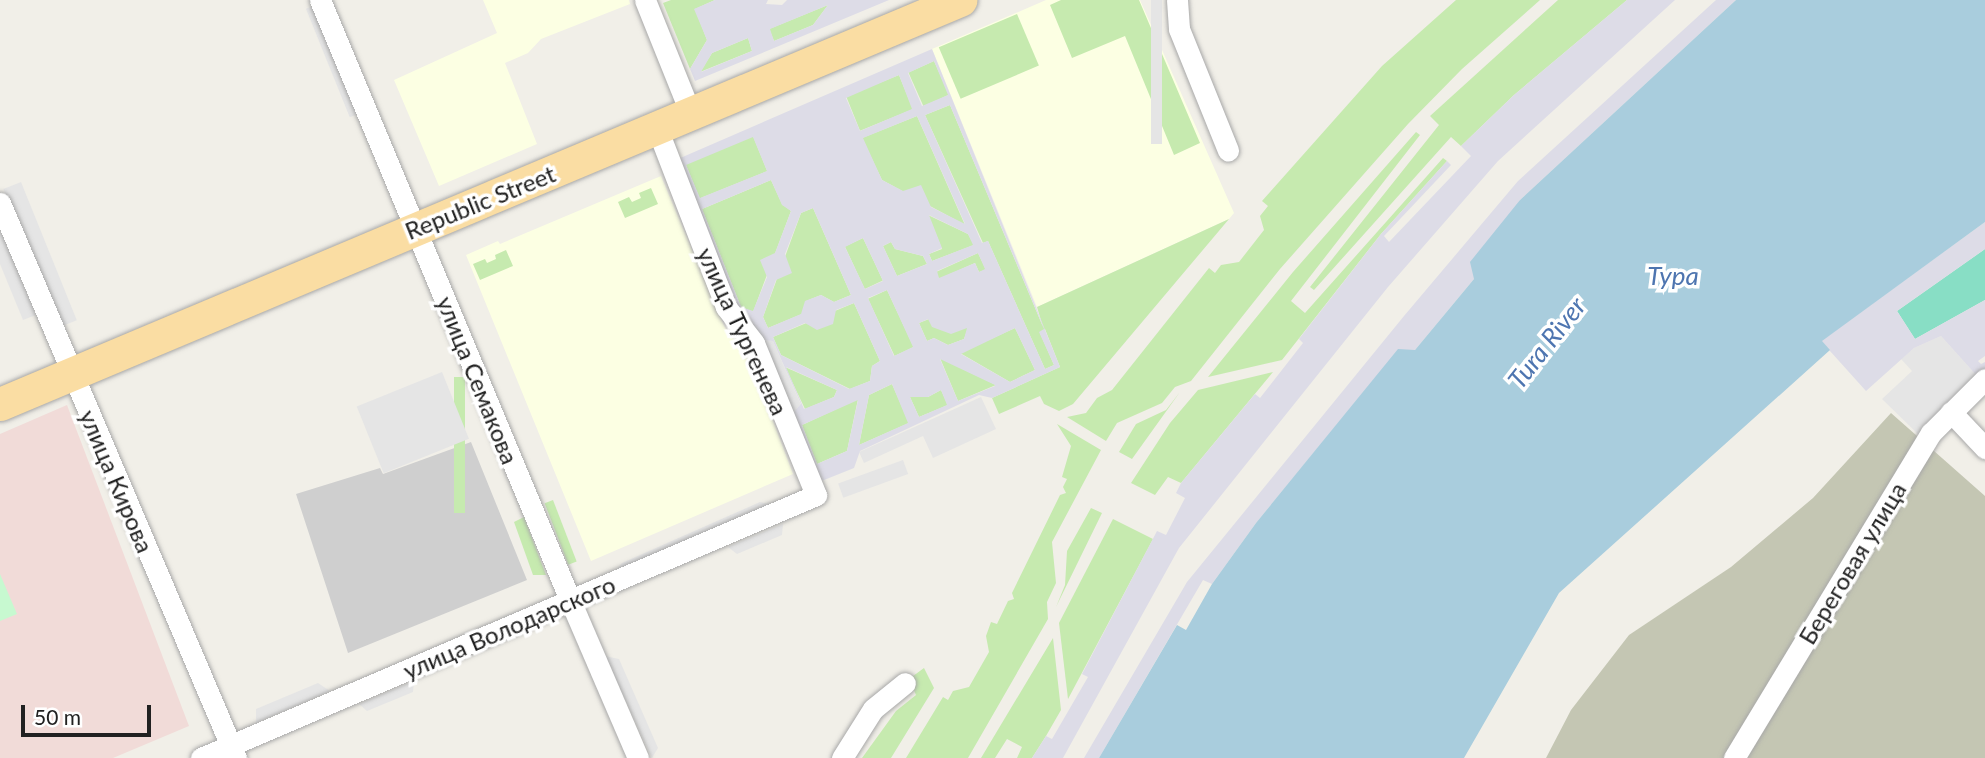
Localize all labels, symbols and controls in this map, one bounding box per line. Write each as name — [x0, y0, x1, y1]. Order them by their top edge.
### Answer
street label: Republic Street — [401, 159, 559, 245]
street label: улица Тургенева — [692, 243, 794, 419]
water label: Тура — [1647, 260, 1699, 292]
water label: Tura River — [1502, 291, 1592, 395]
street label: улица Семакова — [431, 292, 525, 468]
street label: улица Кирова — [74, 405, 160, 557]
street label: Береговая улица — [1792, 477, 1912, 649]
street label: улица Володарского — [399, 569, 619, 685]
scale bar — [24, 692, 154, 736]
text: 50 m — [34, 704, 81, 729]

